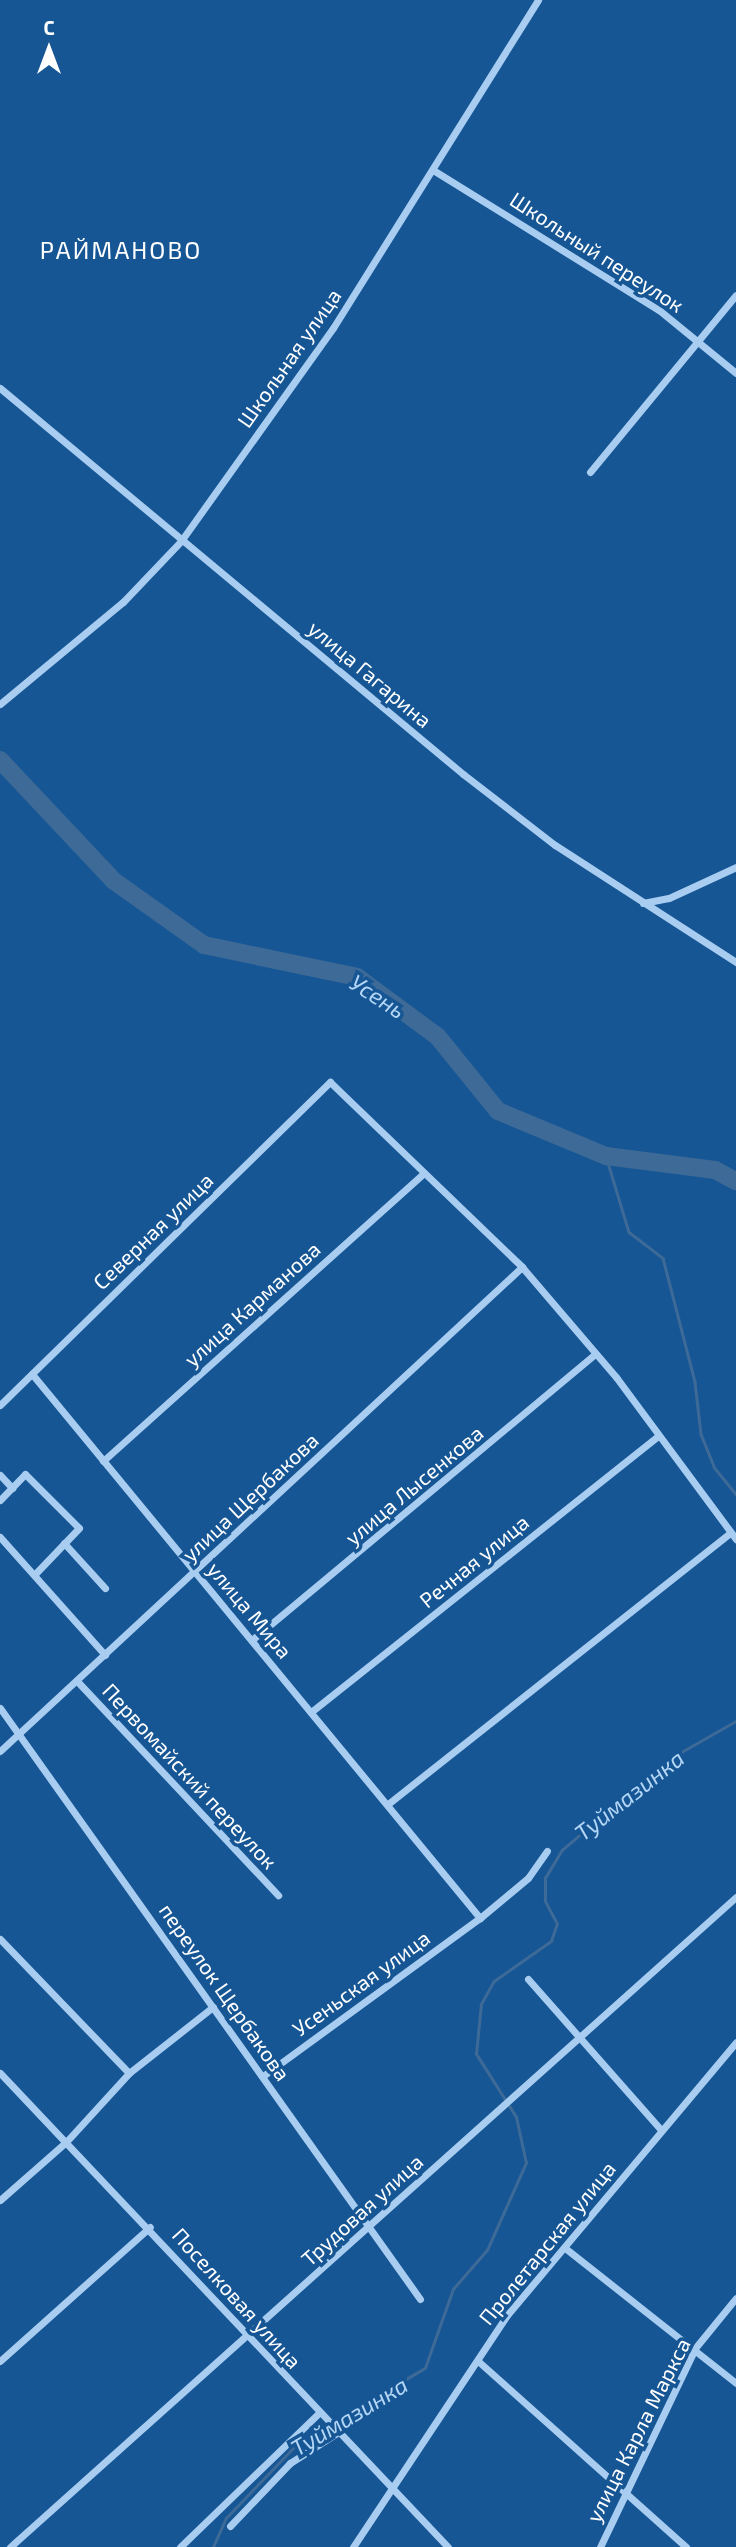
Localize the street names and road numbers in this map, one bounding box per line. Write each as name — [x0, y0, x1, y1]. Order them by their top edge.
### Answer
street label: Школьный переулок — [505, 186, 689, 318]
street label: Школьная улица — [232, 284, 346, 432]
street label: улица Гагарина — [303, 615, 437, 733]
street label: Северная улица — [88, 1167, 218, 1295]
street label: улица Карманова — [179, 1236, 325, 1372]
street label: улица Лысенкова — [340, 1420, 488, 1550]
street label: улица Щербакова — [177, 1427, 323, 1567]
street label: Речная улица — [414, 1509, 534, 1613]
street label: улица Мира — [202, 1557, 298, 1663]
street label: Первомайский переулок — [98, 1678, 282, 1874]
street label: переулок Щербакова — [154, 1898, 296, 2086]
street label: Усеньская улица — [287, 1925, 435, 2041]
street label: Трудовая улица — [296, 2149, 428, 2271]
street label: Пролетарская улица — [473, 2156, 621, 2330]
street label: Поселковая улица — [167, 2223, 307, 2373]
street label: улица Карла Маркса — [581, 2334, 695, 2526]

